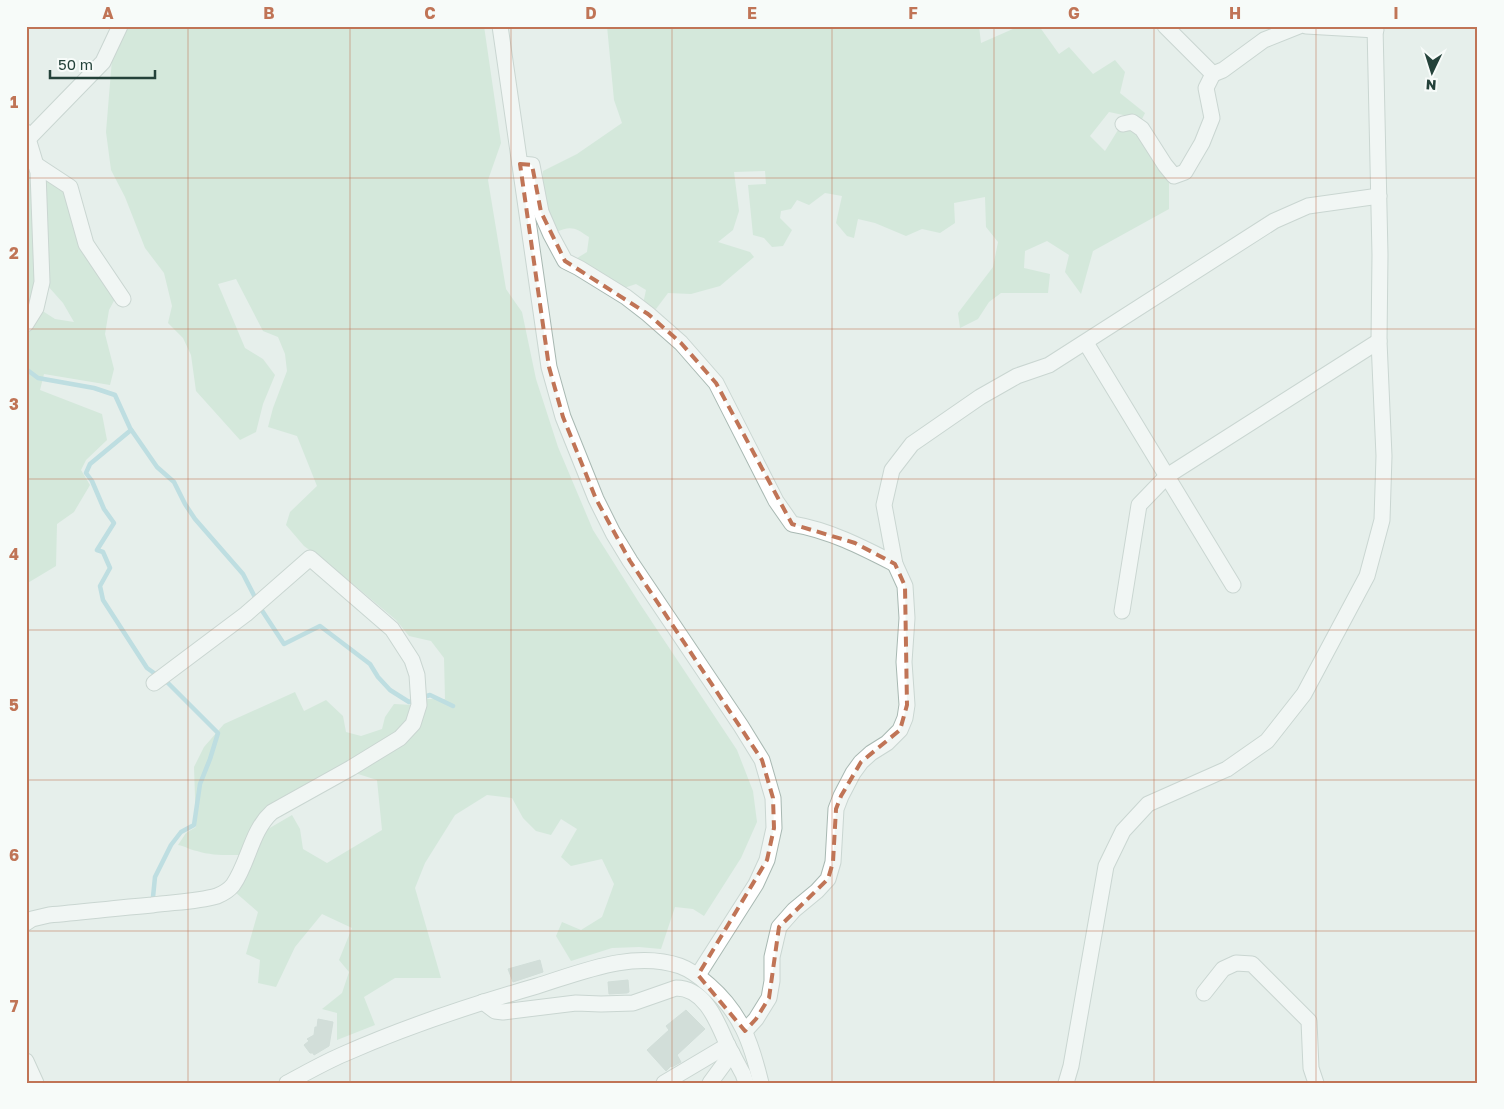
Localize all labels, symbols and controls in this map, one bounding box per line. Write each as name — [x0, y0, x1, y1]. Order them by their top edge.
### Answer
text: A — [102, 3, 114, 23]
text: B — [263, 3, 275, 23]
text: C — [424, 3, 436, 23]
text: D — [585, 3, 597, 23]
text: E — [747, 3, 757, 23]
text: F — [908, 3, 918, 23]
text: G — [1068, 3, 1080, 23]
text: H — [1229, 3, 1241, 23]
text: I — [1393, 3, 1399, 23]
scale bar — [50, 48, 155, 80]
north arrow — [1406, 48, 1456, 98]
text: 50 m — [58, 55, 93, 73]
text: N — [1425, 77, 1437, 94]
text: 1 — [10, 92, 18, 112]
text: 2 — [9, 243, 19, 263]
text: 3 — [9, 394, 19, 414]
text: 4 — [9, 544, 19, 564]
text: 5 — [9, 695, 19, 715]
text: 6 — [9, 845, 19, 865]
text: 7 — [10, 996, 19, 1016]

